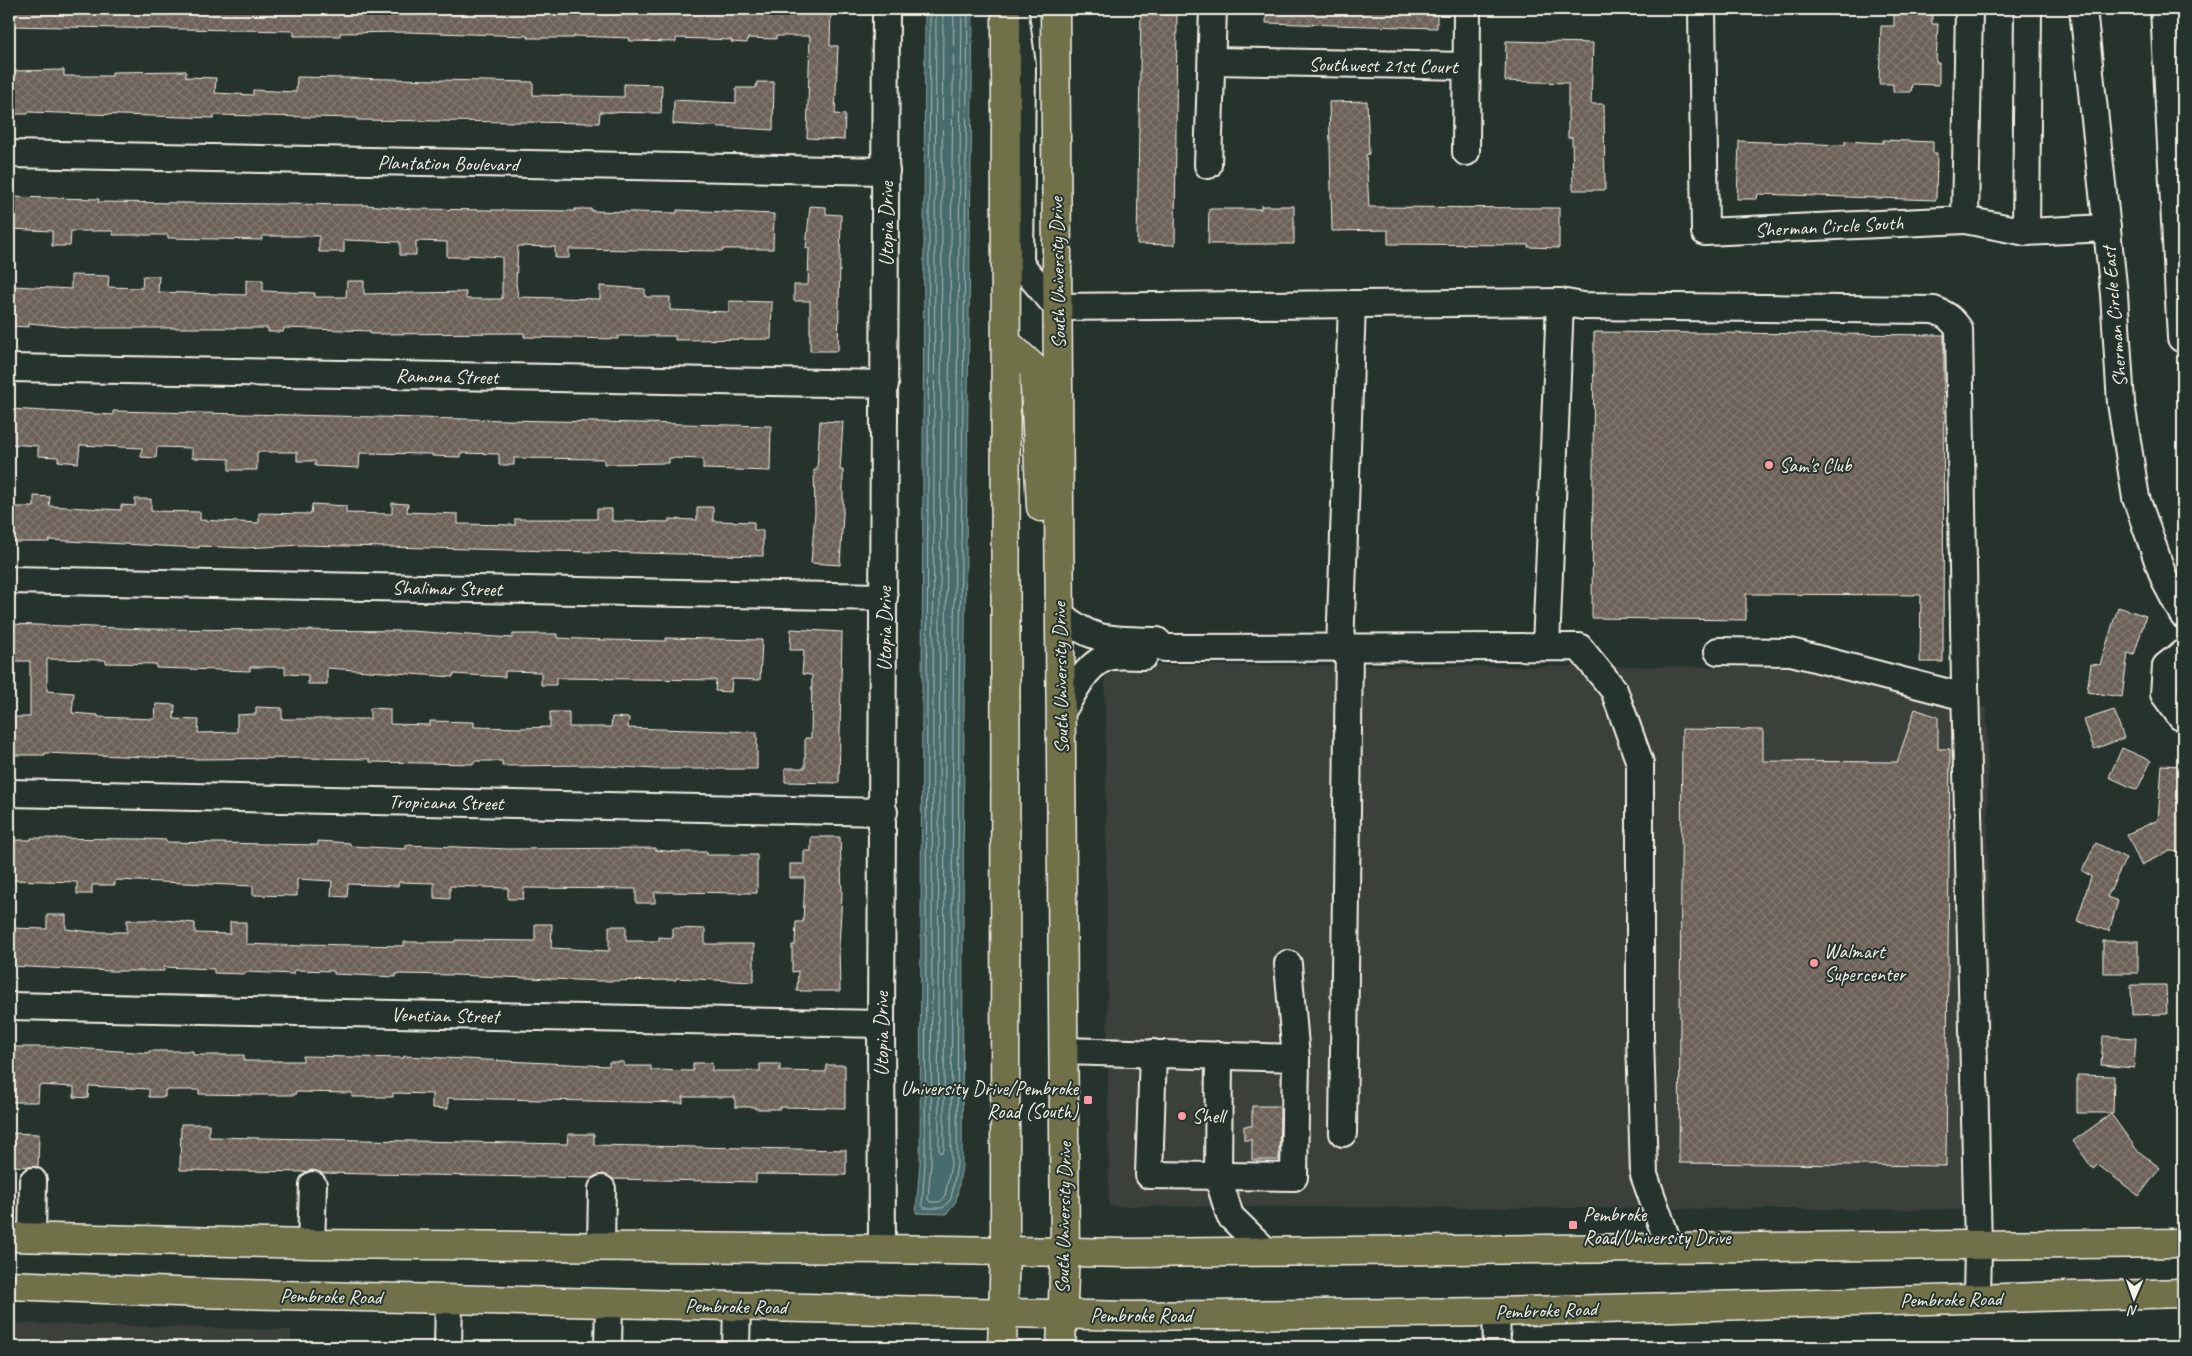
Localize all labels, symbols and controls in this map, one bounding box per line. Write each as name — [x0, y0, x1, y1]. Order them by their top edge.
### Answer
street label: Southwest 21st Court — [1308, 52, 1460, 79]
street label: Plantation Boulevard — [377, 150, 522, 177]
street label: Utopia Drive — [874, 180, 899, 266]
street label: South University Drive — [1044, 195, 1071, 349]
street label: Sherman Circle South — [1754, 210, 1905, 243]
street label: Sherman Circle East — [2096, 242, 2133, 388]
street label: Ramona Street — [395, 363, 501, 390]
place label: Sam's Club — [1779, 453, 1853, 478]
marker: Sam's Club — [1763, 459, 1775, 471]
street label: Shalimar Street — [392, 575, 505, 602]
street label: Utopia Drive — [872, 585, 897, 671]
street label: South University Drive — [1047, 600, 1074, 754]
street label: Tropicana Street — [389, 789, 506, 816]
place label: Walmart Supercenter — [1824, 939, 1907, 987]
marker: Walmart Supercenter — [1808, 957, 1820, 969]
street label: Utopia Drive — [869, 990, 894, 1076]
street label: Venetian Street — [391, 1002, 502, 1029]
place label: University Drive/Pembroke Road (South) — [901, 1076, 1079, 1124]
marker: University Drive/Pembroke Road (South) — [1082, 1094, 1094, 1106]
place label: Shell — [1192, 1104, 1228, 1129]
marker: Shell — [1176, 1110, 1188, 1122]
street label: South University Drive — [1050, 1140, 1077, 1294]
place label: Pembroke Road/University Drive — [1583, 1202, 1732, 1250]
marker: Pembroke Road/University Drive — [1567, 1219, 1579, 1231]
north arrow — [2110, 1274, 2160, 1324]
street label: Pembroke Road — [280, 1283, 385, 1310]
street label: Pembroke Road — [1900, 1286, 2005, 1313]
street label: Pembroke Road — [685, 1293, 790, 1320]
street label: Pembroke Road — [1495, 1296, 1600, 1325]
text: N — [2127, 1302, 2138, 1319]
street label: Pembroke Road — [1090, 1303, 1195, 1328]

